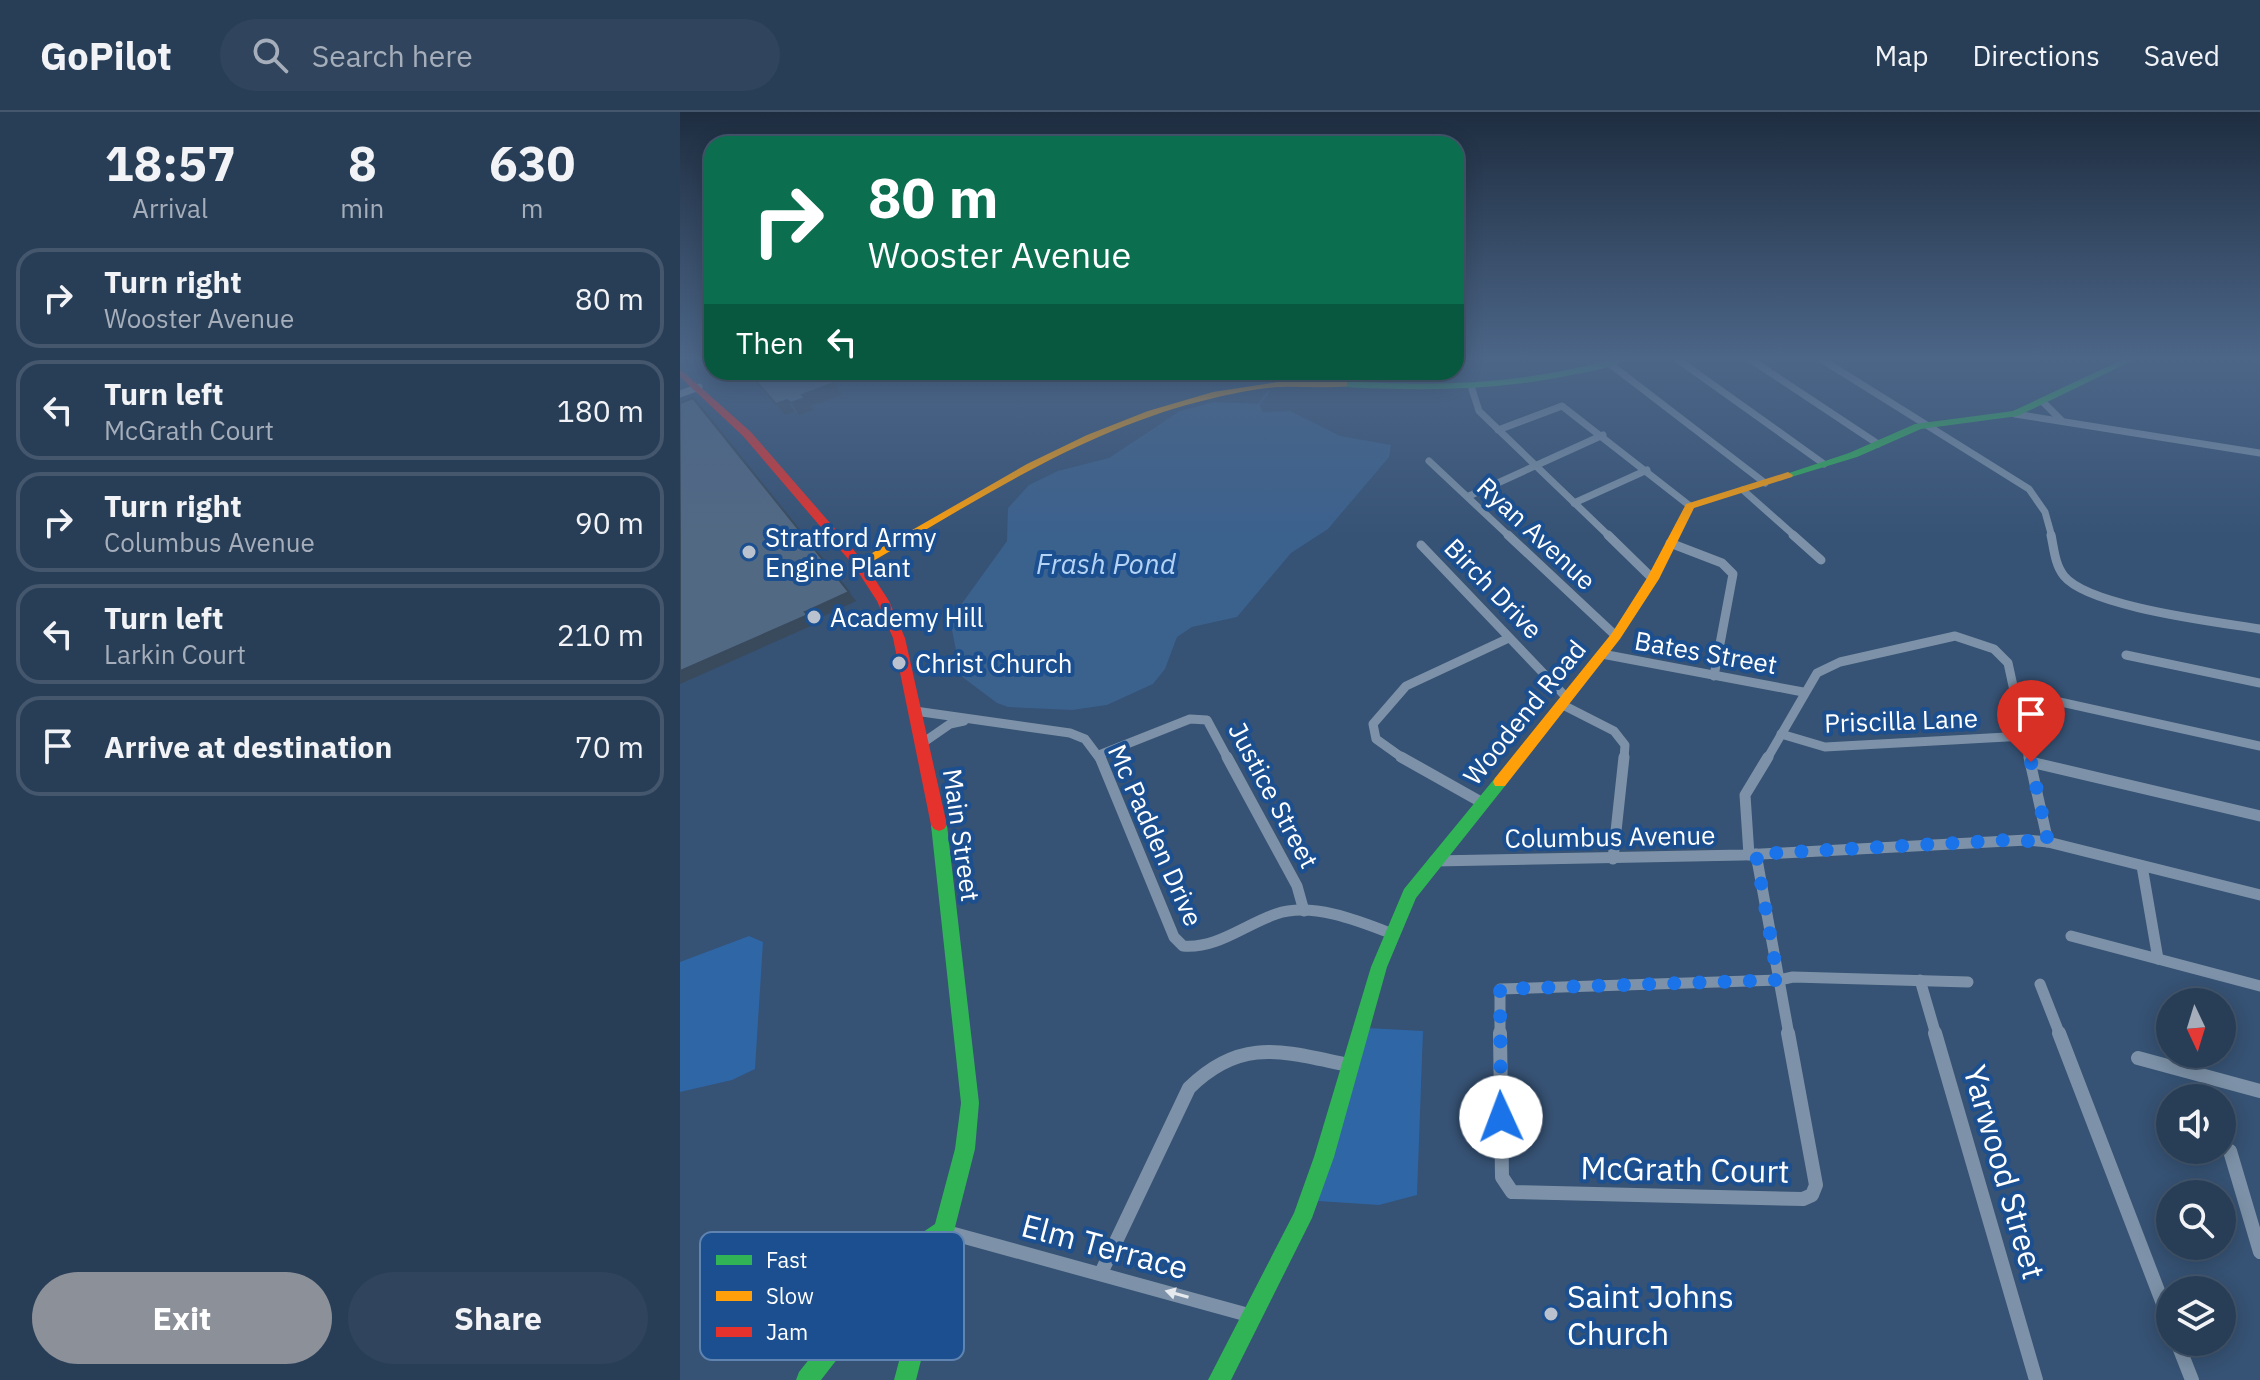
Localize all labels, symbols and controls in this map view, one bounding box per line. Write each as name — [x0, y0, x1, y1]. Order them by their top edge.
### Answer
search box — [220, 19, 780, 91]
text: GoPilot — [40, 31, 172, 80]
icon: search — [248, 33, 292, 77]
text: Search here — [312, 36, 473, 75]
text: Map — [1874, 37, 1928, 74]
text: Directions — [1972, 37, 2100, 74]
text: Saved — [2144, 37, 2220, 74]
text: 18:57 — [105, 132, 236, 194]
text: 8 — [348, 132, 377, 194]
text: 630 — [489, 132, 575, 194]
text: 80 m — [868, 161, 998, 233]
icon: right — [736, 168, 840, 272]
text: Arrival — [132, 191, 208, 225]
text: min — [340, 191, 384, 225]
text: m — [521, 191, 543, 225]
text: Wooster Avenue — [868, 231, 1131, 278]
text: Turn right — [104, 262, 242, 301]
icon: right — [36, 276, 80, 320]
text: 80 m — [575, 279, 644, 318]
text: Wooster Avenue — [104, 301, 294, 335]
icon: left — [820, 320, 864, 364]
text: Then — [736, 323, 804, 362]
text: Turn left — [104, 374, 223, 413]
icon: left — [36, 388, 80, 432]
text: 180 m — [557, 391, 644, 430]
text: McGrath Court — [104, 413, 274, 447]
street label: Ryan Avenue — [1470, 469, 1604, 597]
text: Turn right — [104, 486, 242, 525]
icon: right — [36, 500, 80, 544]
text: 90 m — [575, 503, 644, 542]
place label: Stratford Army Engine Plant — [765, 520, 937, 584]
text: Columbus Avenue — [104, 525, 315, 559]
street label: Birch Drive — [1438, 530, 1550, 646]
marker: Stratford Army Engine Plant — [740, 543, 758, 561]
water label: Frash Pond — [1036, 545, 1177, 582]
text: Turn left — [104, 598, 223, 637]
place label: Academy Hill — [830, 600, 983, 634]
marker: Academy Hill — [805, 608, 823, 626]
icon: left — [36, 612, 80, 656]
text: 210 m — [557, 615, 644, 654]
street label: Bates Street — [1632, 623, 1780, 681]
street label: Woodend Road — [1455, 633, 1593, 791]
text: Larkin Court — [104, 637, 246, 671]
place label: Christ Church — [915, 646, 1073, 680]
marker: Christ Church — [890, 654, 908, 672]
pin — [1997, 680, 2065, 762]
icon: arrive — [2009, 692, 2053, 736]
street label: Priscilla Lane — [1824, 700, 1978, 740]
street label: Justice Street — [1221, 716, 1327, 874]
icon: arrive — [36, 724, 80, 768]
text: Arrive at destination — [104, 727, 392, 766]
text: 70 m — [575, 727, 644, 766]
street label: Mc Padden Drive — [1101, 739, 1211, 931]
street label: Main Street — [936, 766, 988, 904]
street label: Columbus Avenue — [1504, 817, 1716, 855]
north arrow — [2156, 988, 2236, 1068]
map controls — [2156, 988, 2236, 1356]
street label: Yarwood Street — [1954, 1060, 2056, 1284]
position arrow — [1459, 1075, 1543, 1159]
button: sound — [2156, 1084, 2236, 1164]
street label: McGrath Court — [1580, 1146, 1790, 1192]
button: search — [2156, 1180, 2236, 1260]
street label: Elm Terrace — [1017, 1204, 1193, 1288]
legend — [700, 1232, 964, 1360]
text: Fast — [766, 1245, 807, 1274]
button: Exit — [32, 1272, 332, 1364]
button: Share — [348, 1272, 648, 1364]
place label: Saint Johns Church — [1567, 1275, 1734, 1354]
button: layers — [2156, 1276, 2236, 1356]
text: Slow — [766, 1281, 814, 1310]
one-way arrow — [1165, 1288, 1190, 1300]
marker: Saint Johns Church — [1542, 1305, 1560, 1323]
text: Jam — [766, 1317, 808, 1346]

